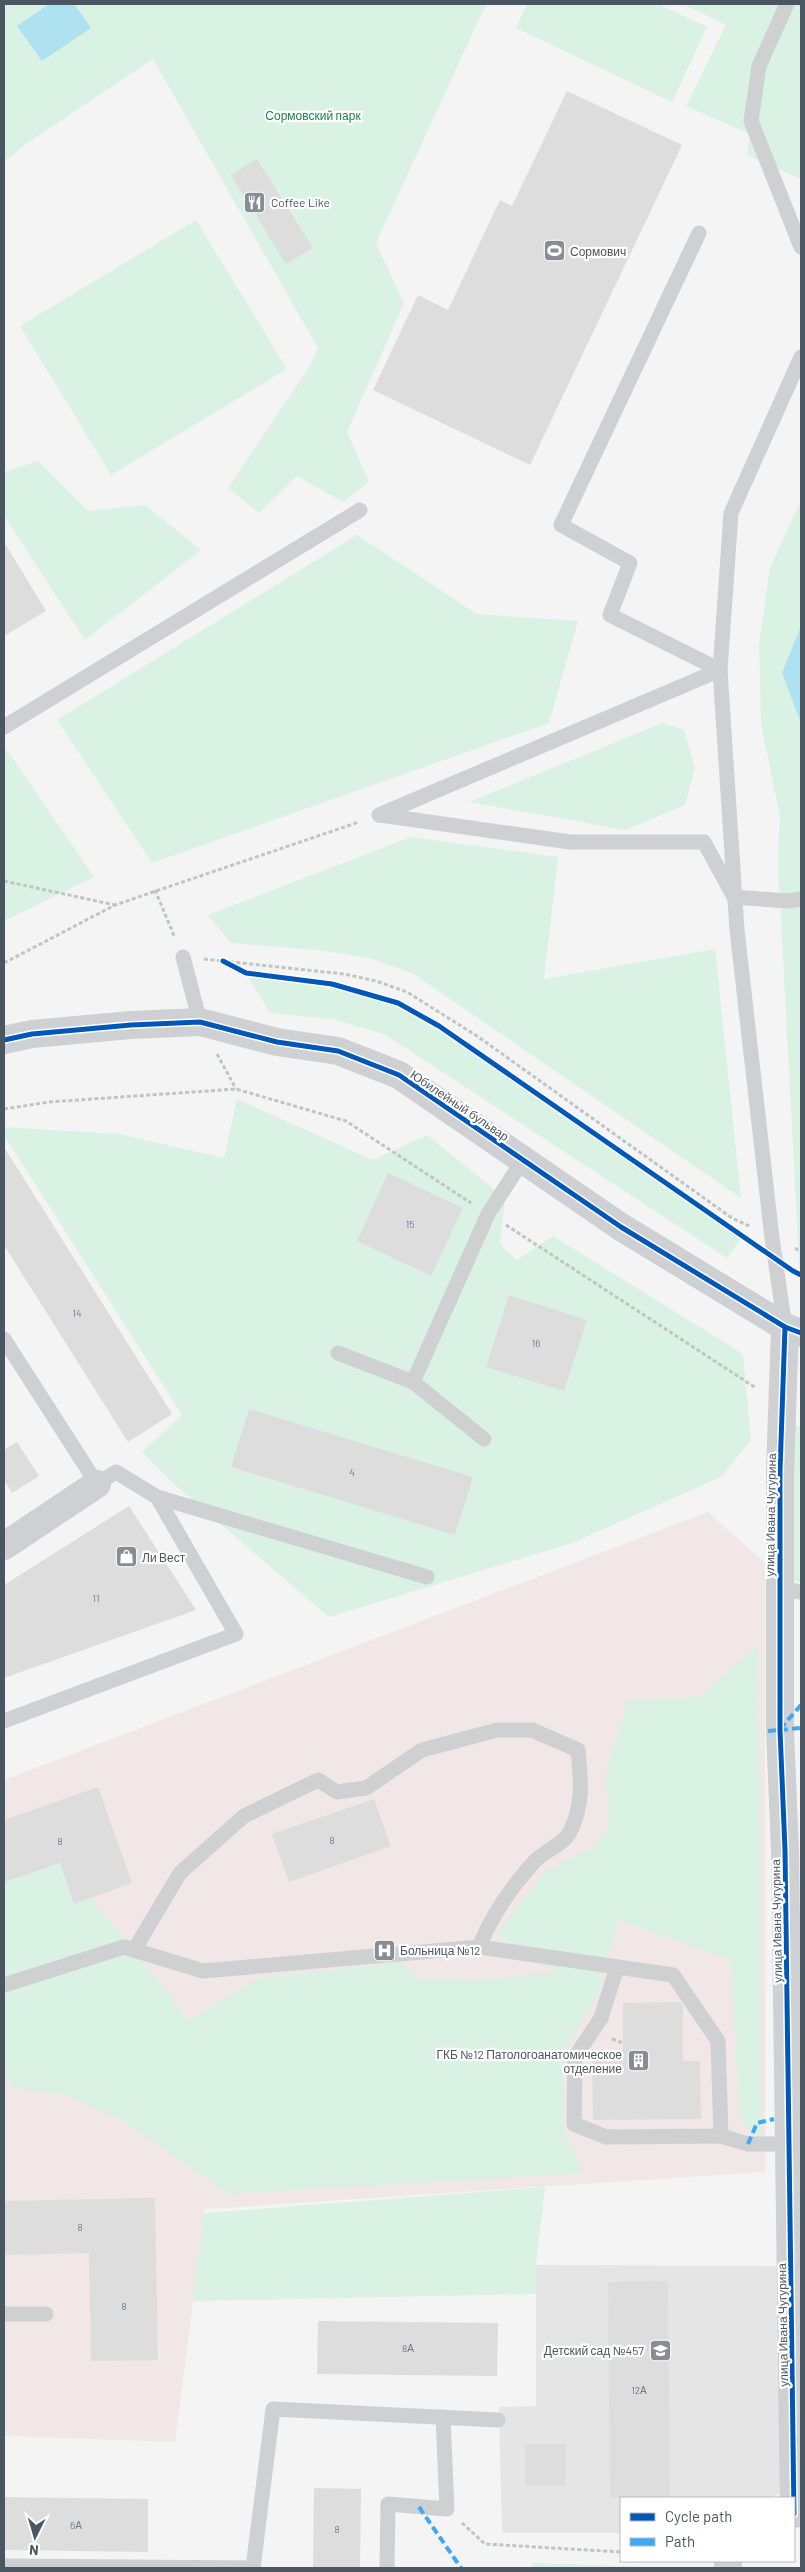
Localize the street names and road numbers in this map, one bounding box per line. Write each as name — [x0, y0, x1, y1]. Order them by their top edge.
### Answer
street label: Юбилейный бульвар — [408, 1067, 512, 1144]
street label: улица Ивана Чугурина — [762, 1453, 779, 1577]
street label: улица Ивана Чугурина — [768, 1859, 785, 1983]
street label: улица Ивана Чугурина — [774, 2263, 791, 2387]

